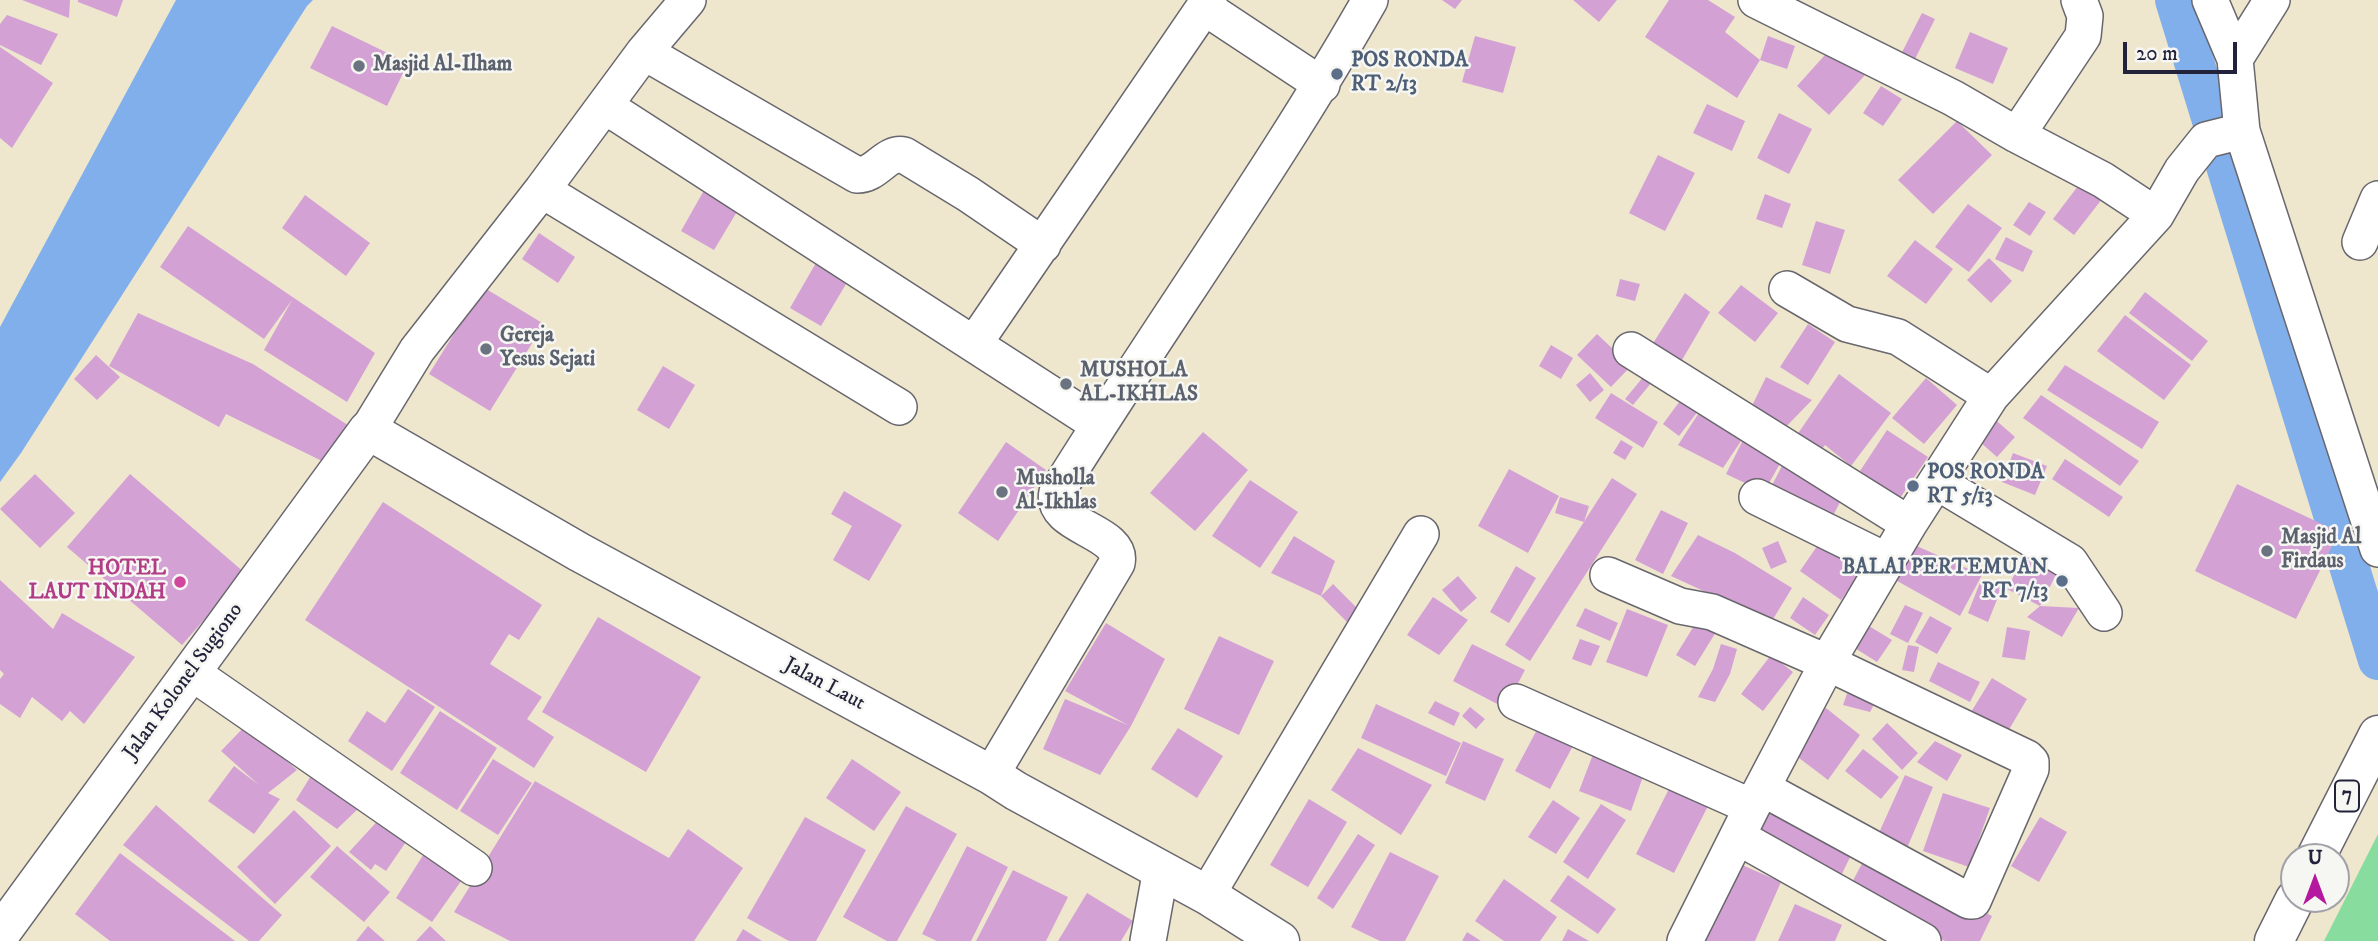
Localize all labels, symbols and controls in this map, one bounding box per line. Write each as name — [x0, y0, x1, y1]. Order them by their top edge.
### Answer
scale bar — [2126, 28, 2240, 72]
text: 20 m — [2136, 41, 2178, 67]
place label: POS RONDA RT 2/13 — [1351, 49, 1468, 99]
place label: Masjid Al-Ilham — [373, 53, 512, 79]
marker: Masjid Al-Ilham — [351, 58, 367, 74]
marker: POS RONDA RT 2/13 — [1329, 66, 1345, 82]
place label: Gereja Yesus Sejati — [500, 324, 595, 374]
marker: Gereja Yesus Sejati — [478, 341, 494, 357]
place label: MUSHOLA AL-IKHLAS — [1080, 359, 1198, 409]
marker: MUSHOLA AL-IKHLAS — [1058, 376, 1074, 392]
place label: POS RONDA RT 5/13 — [1927, 461, 2044, 511]
place label: Musholla Al-Ikhlas — [1016, 467, 1097, 517]
marker: POS RONDA RT 5/13 — [1905, 478, 1921, 494]
marker: Musholla Al-Ikhlas — [994, 484, 1010, 500]
place label: Masjid Al Firdaus — [2281, 526, 2361, 576]
marker: Masjid Al Firdaus — [2259, 543, 2275, 559]
place label: BALAI PERTEMUAN RT 7/13 — [1842, 556, 2048, 606]
place label: HOTEL LAUT INDAH — [29, 557, 166, 607]
marker: BALAI PERTEMUAN RT 7/13 — [2054, 573, 2070, 589]
marker: HOTEL LAUT INDAH — [172, 574, 188, 590]
street label: Jalan Kolonel Sugiono — [119, 599, 249, 765]
street label: Jalan Laut — [779, 653, 869, 717]
road number: 7 — [2335, 780, 2359, 811]
north arrow — [2280, 843, 2350, 913]
text: U — [2308, 847, 2322, 870]

